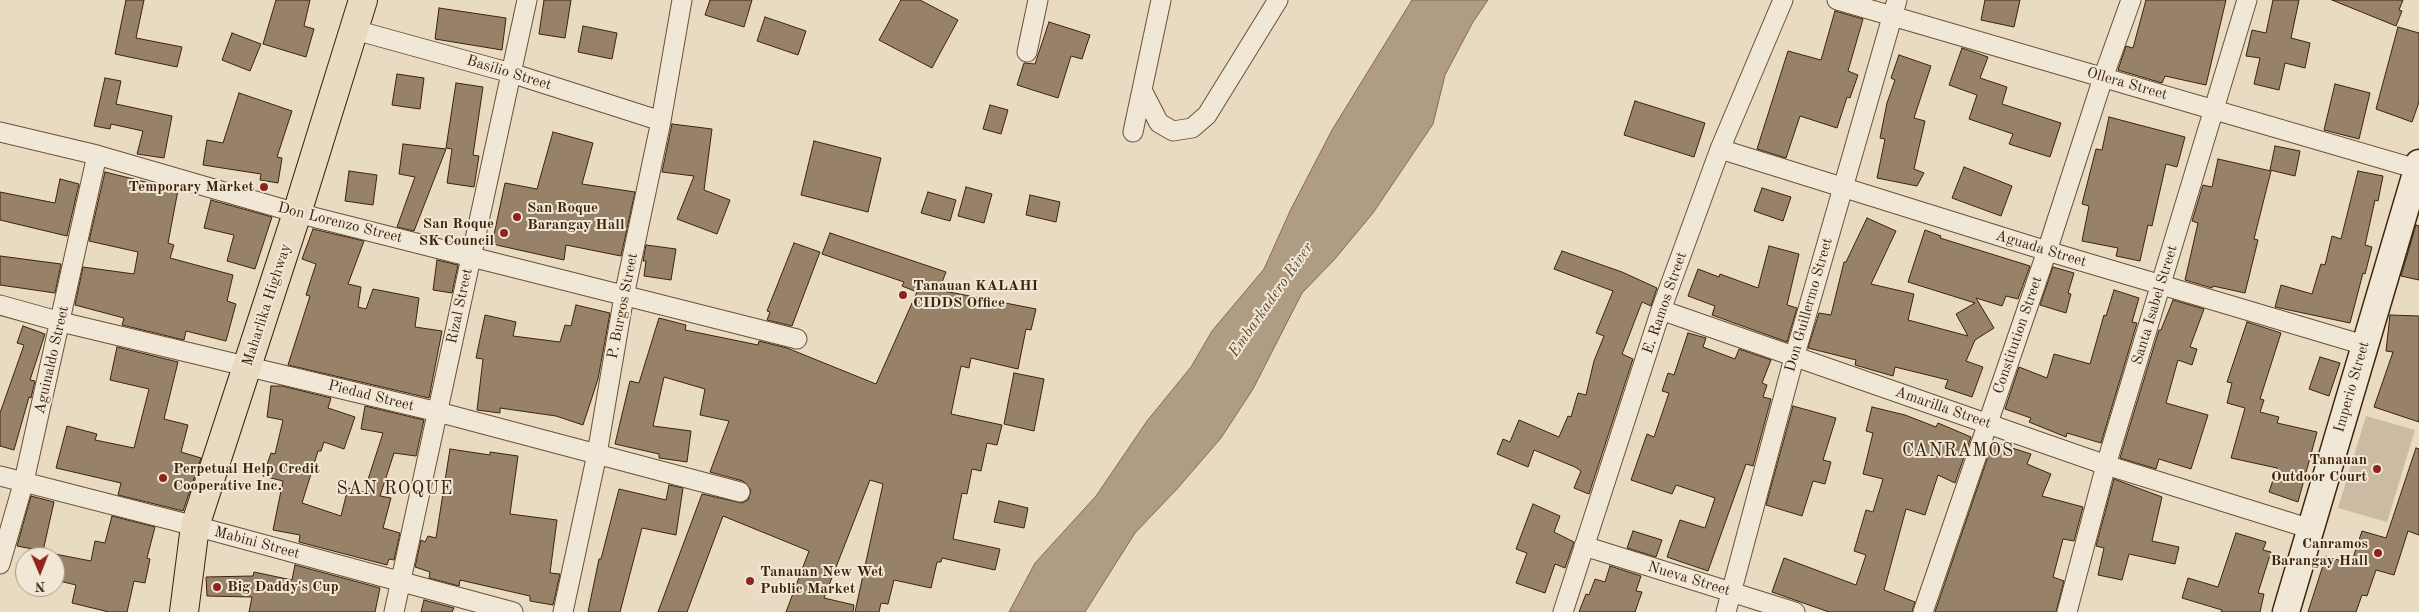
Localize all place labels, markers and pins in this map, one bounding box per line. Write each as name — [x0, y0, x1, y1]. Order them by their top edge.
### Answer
place label: Temporary Market — [128, 178, 254, 196]
marker: Temporary Market — [258, 181, 270, 193]
place label: San Roque Barangay Hall — [527, 199, 625, 234]
marker: San Roque Barangay Hall — [511, 211, 523, 223]
place label: San Roque SK Council — [419, 215, 494, 250]
marker: San Roque SK Council — [498, 227, 510, 239]
place label: Tanauan KALAHI CIDDS Office — [913, 277, 1038, 312]
marker: Tanauan KALAHI CIDDS Office — [897, 289, 909, 301]
place label: Tanauan Outdoor Court — [2271, 451, 2367, 486]
place label: Perpetual Help Credit Cooperative Inc. — [173, 460, 320, 495]
marker: Tanauan Outdoor Court — [2371, 463, 2383, 475]
marker: Perpetual Help Credit Cooperative Inc. — [157, 472, 169, 484]
place label: Canramos Barangay Hall — [2270, 535, 2368, 570]
marker: Canramos Barangay Hall — [2372, 547, 2384, 559]
place label: Tanauan New Wet Public Market — [760, 563, 884, 598]
marker: Tanauan New Wet Public Market — [744, 575, 756, 587]
place label: Big Daddy's Cup — [227, 578, 339, 596]
marker: Big Daddy's Cup — [211, 581, 223, 593]

